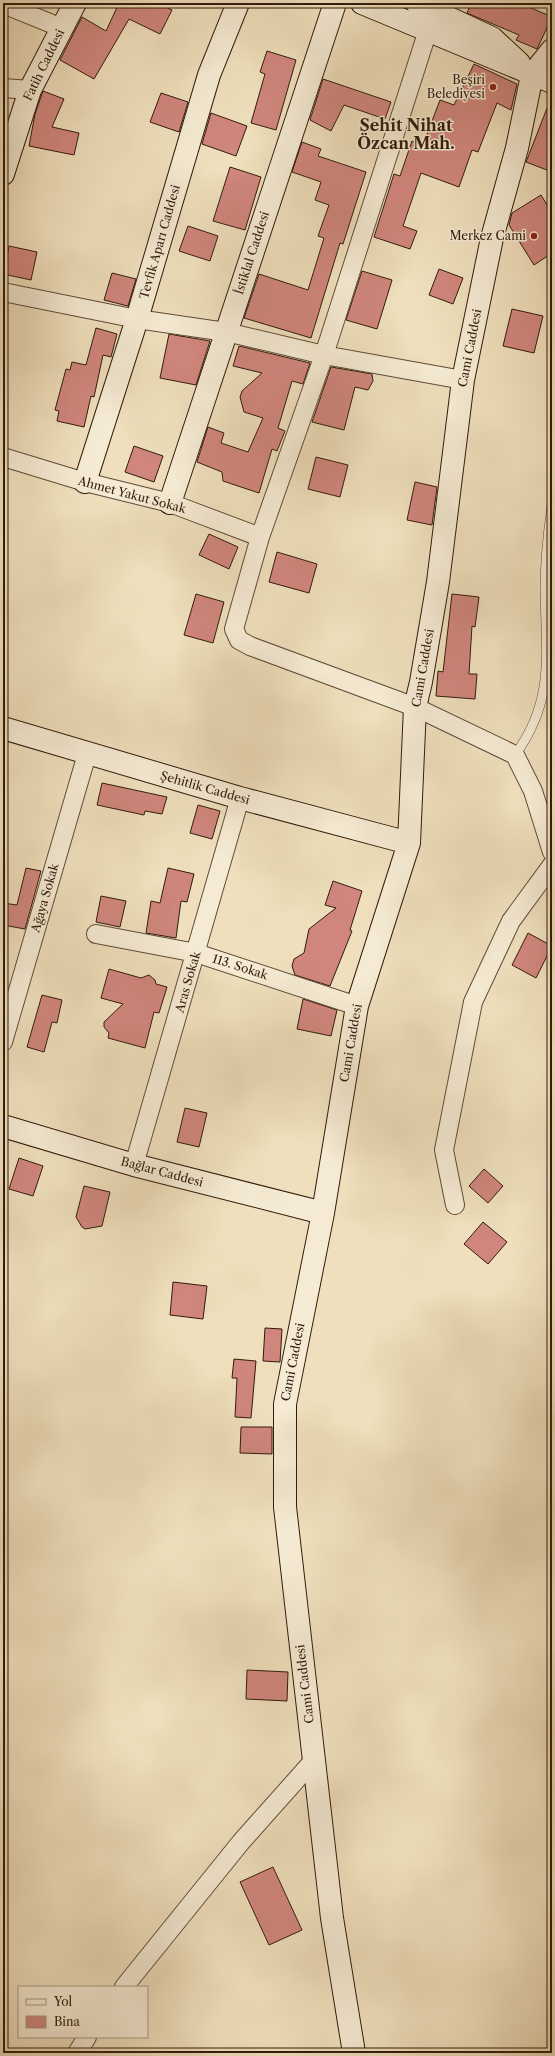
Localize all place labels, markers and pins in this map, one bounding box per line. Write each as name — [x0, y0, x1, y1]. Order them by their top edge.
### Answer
place label: Beşiri Belediyesi — [427, 72, 485, 101]
marker: Beşiri Belediyesi — [488, 82, 498, 92]
place label: Merkez Cami — [449, 228, 526, 243]
marker: Merkez Cami — [529, 231, 539, 241]

